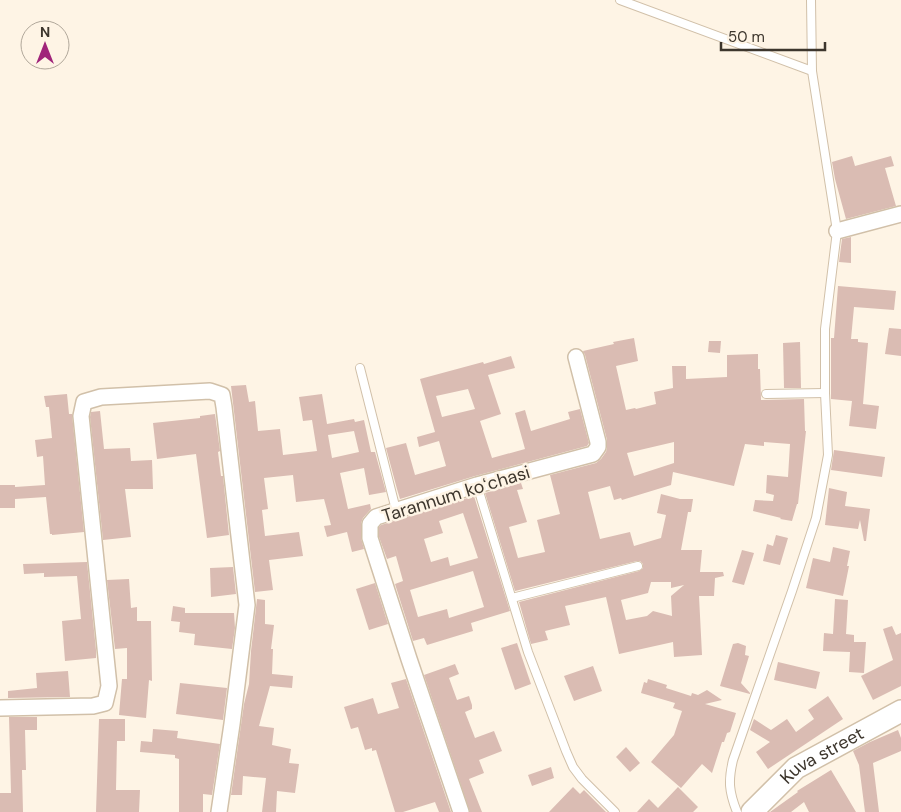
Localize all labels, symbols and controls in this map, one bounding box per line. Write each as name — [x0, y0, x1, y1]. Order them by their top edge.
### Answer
north arrow — [20, 20, 70, 70]
scale bar — [721, 20, 825, 52]
text: N — [40, 23, 50, 41]
text: 50 m — [728, 27, 765, 47]
street label: Tarannum koʻchasi — [379, 460, 533, 528]
street label: Kuva street — [775, 721, 868, 789]

